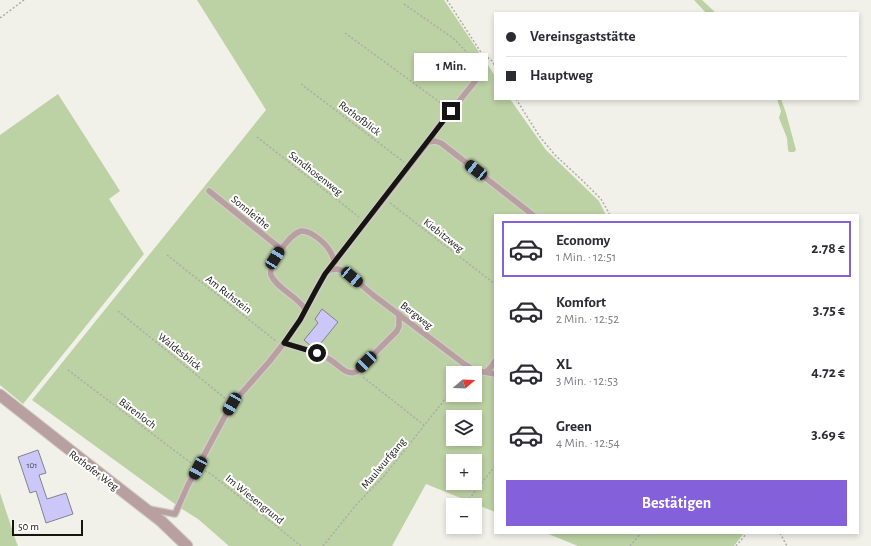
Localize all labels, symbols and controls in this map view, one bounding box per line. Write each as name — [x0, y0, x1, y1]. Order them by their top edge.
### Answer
text: Vereinsgaststätte — [530, 29, 636, 44]
callout: 1 Min. — [414, 53, 488, 81]
text: 1 Min. — [436, 60, 466, 73]
text: Hauptweg — [530, 68, 593, 83]
street label: Rothofblick — [337, 99, 383, 138]
route end — [442, 102, 460, 120]
street label: Sandhosenweg — [287, 149, 345, 198]
car — [463, 158, 489, 182]
street label: Sonnleithe — [229, 194, 272, 231]
street label: Kiebitzweg — [422, 216, 466, 255]
icon: car — [508, 231, 544, 267]
text: Economy — [556, 233, 610, 248]
text: 2.78 € — [811, 241, 845, 256]
car — [264, 245, 286, 271]
text: 1 Min. · 12:51 — [556, 251, 616, 264]
car — [339, 265, 365, 289]
street label: Am Ruhstein — [204, 273, 254, 316]
icon: car — [508, 293, 544, 329]
text: Komfort — [556, 295, 606, 310]
street label: Bergweg — [399, 300, 435, 332]
text: 3.75 € — [813, 303, 845, 318]
text: 2 Min. · 12:52 — [556, 313, 619, 326]
street label: Waldesblick — [156, 331, 203, 372]
route start — [308, 344, 326, 362]
car — [353, 349, 379, 375]
icon: car — [508, 355, 544, 391]
text: XL — [556, 357, 572, 372]
text: 4.72 € — [811, 365, 845, 380]
north arrow — [446, 366, 482, 402]
map controls — [446, 366, 482, 534]
text: 3 Min. · 12:53 — [556, 375, 618, 388]
car — [221, 391, 243, 417]
street label: Bärenloch — [117, 396, 158, 431]
button: layers — [446, 410, 482, 446]
icon: car — [508, 417, 544, 453]
text: Green — [556, 419, 592, 434]
text: 3.69 € — [811, 427, 845, 442]
street label: Maulwurfgang — [359, 435, 408, 491]
text: 4 Min. · 12:54 — [556, 437, 620, 450]
street label: Rothofer Weg — [67, 448, 121, 493]
button: + — [446, 454, 482, 490]
car — [187, 455, 209, 481]
house number: 101 — [27, 461, 37, 470]
street label: Im Wiesengrund — [223, 473, 286, 526]
button: Bestätigen — [506, 480, 847, 526]
button: − — [446, 498, 482, 534]
scale bar — [12, 518, 83, 537]
text: 50 m — [18, 521, 39, 532]

